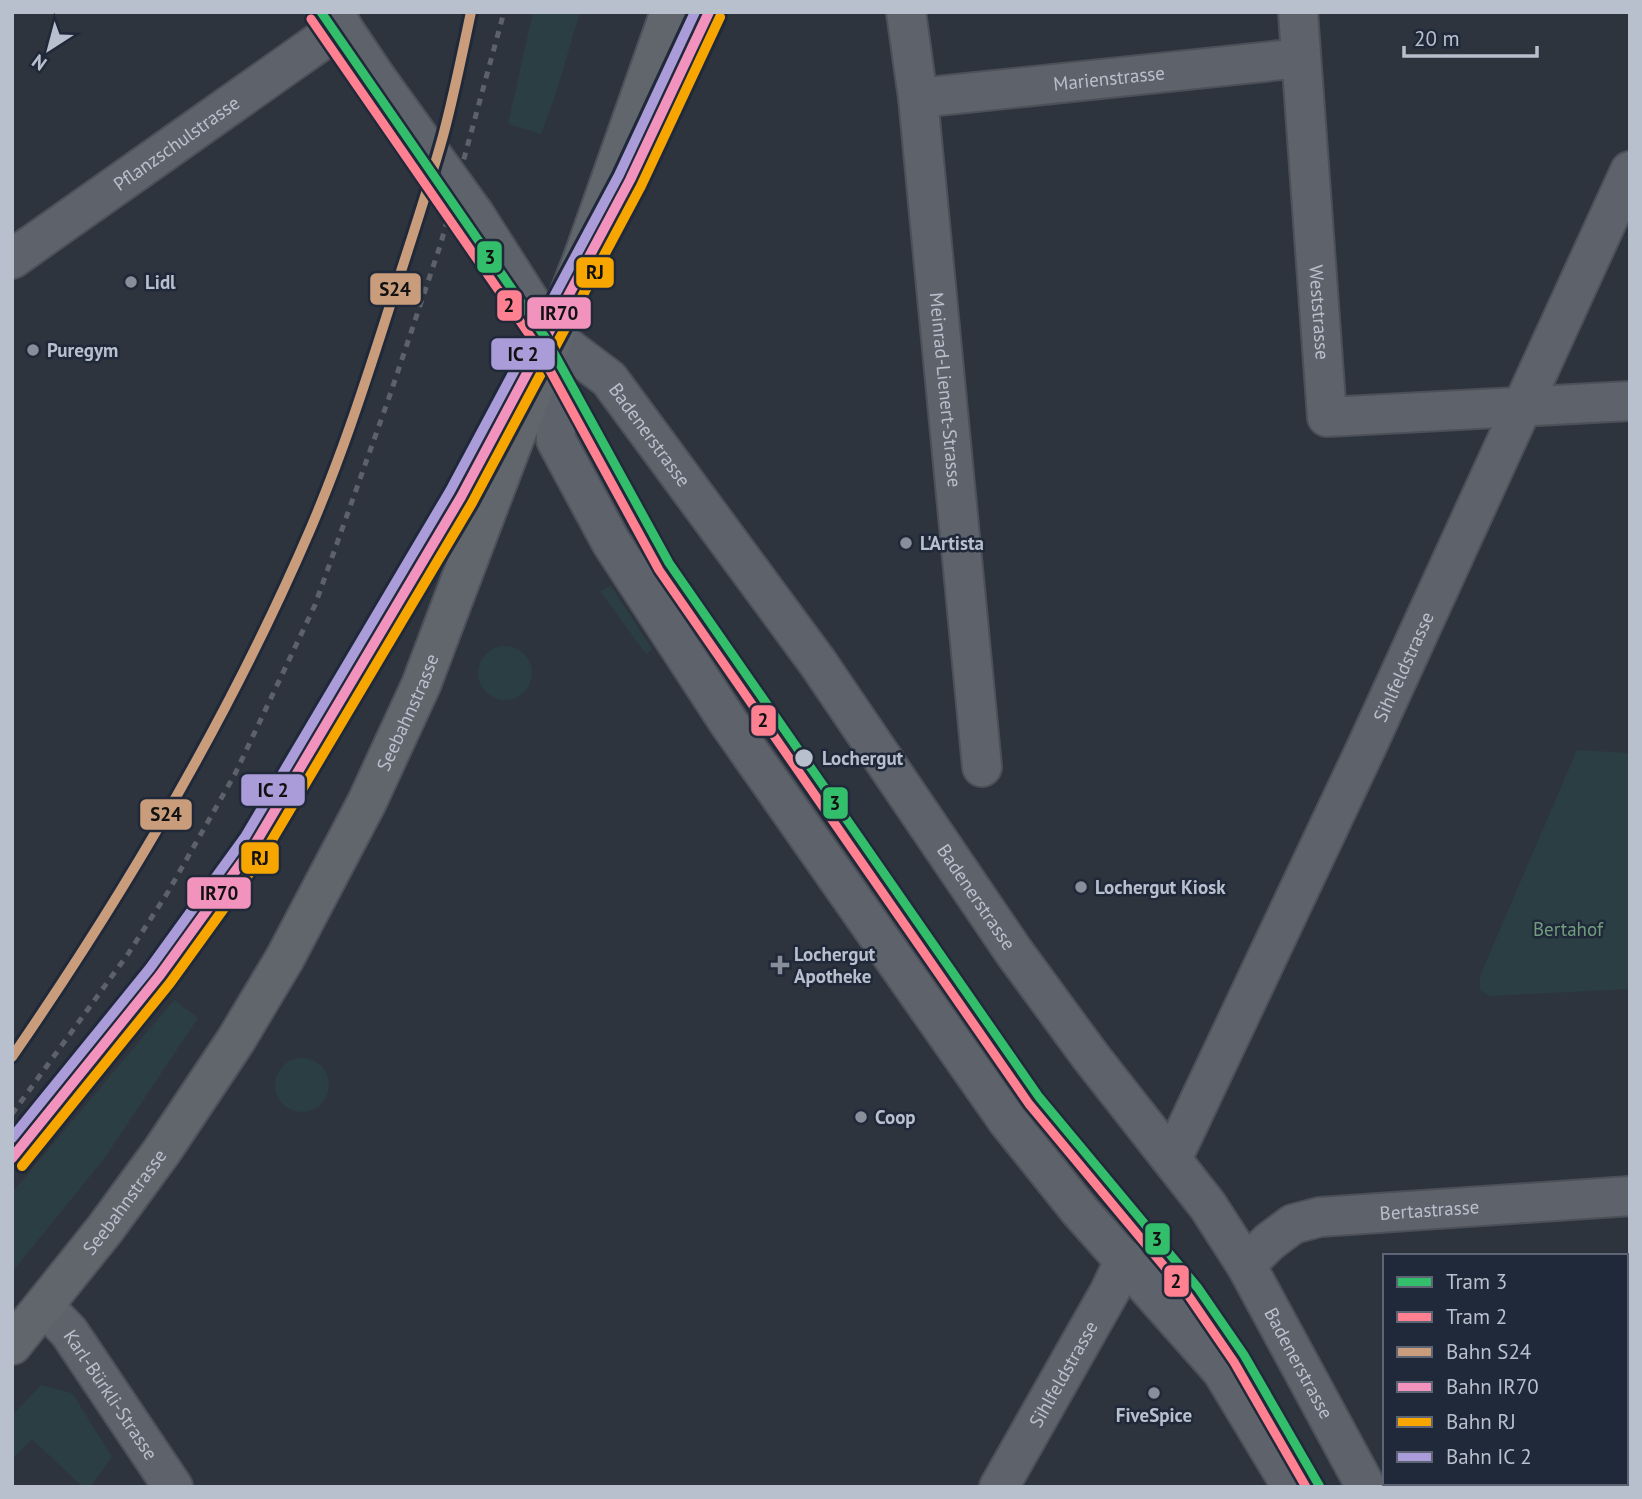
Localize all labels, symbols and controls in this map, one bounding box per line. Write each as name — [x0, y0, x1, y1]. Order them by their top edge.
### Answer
north arrow — [14, 14, 84, 84]
scale bar — [1404, 14, 1537, 58]
text: 20 m — [1414, 25, 1460, 52]
text: N — [27, 49, 51, 76]
street label: Marienstrasse — [1052, 60, 1166, 96]
street label: Pflanzschulstrasse — [108, 90, 244, 196]
line badge: 3 — [476, 240, 503, 274]
text: 3 — [485, 245, 495, 269]
line badge: RJ — [575, 256, 615, 289]
text: RJ — [586, 260, 604, 284]
street label: Weststrasse — [1304, 264, 1335, 360]
place label: Lidl — [145, 270, 176, 294]
line badge: S24 — [369, 272, 422, 306]
marker: Lidl — [123, 274, 139, 290]
text: S24 — [379, 277, 411, 301]
line badge: 2 — [496, 289, 523, 322]
street label: Meinrad-Lienert-Strasse — [925, 291, 967, 488]
text: 2 — [504, 293, 514, 317]
line badge: IR70 — [526, 296, 592, 330]
text: IR70 — [540, 301, 578, 325]
line badge: IC 2 — [490, 337, 556, 371]
place label: Puregym — [47, 338, 118, 362]
marker: Puregym — [25, 342, 41, 358]
text: IC 2 — [508, 342, 538, 366]
street label: Badenerstrasse — [604, 378, 696, 491]
place label: L'Artista — [920, 531, 984, 555]
marker: L'Artista — [898, 535, 914, 551]
street label: Sihlfeldstrasse — [1368, 608, 1439, 725]
street label: Seebahnstrasse — [371, 650, 444, 775]
line badge: 2 — [750, 704, 777, 737]
text: 2 — [758, 708, 768, 732]
place label: Lochergut — [822, 746, 904, 770]
marker: Lochergut — [793, 747, 815, 769]
line badge: IC 2 — [240, 773, 306, 807]
text: IC 2 — [258, 778, 288, 802]
line badge: 3 — [822, 786, 849, 820]
text: 3 — [830, 791, 840, 815]
line badge: S24 — [139, 798, 193, 831]
text: S24 — [150, 802, 182, 826]
street label: Badenerstrasse — [932, 839, 1021, 954]
line badge: RJ — [240, 841, 280, 875]
text: RJ — [251, 846, 269, 870]
place label: Lochergut Kiosk — [1095, 875, 1226, 899]
line badge: IR70 — [186, 876, 252, 910]
marker: Lochergut Kiosk — [1073, 879, 1089, 895]
text: IR70 — [200, 881, 238, 905]
park label: Bertahof — [1533, 917, 1604, 941]
place label: Lochergut Apotheke — [794, 942, 876, 988]
marker: Lochergut Apotheke — [772, 957, 788, 973]
place label: Coop — [875, 1105, 916, 1129]
marker: Coop — [853, 1109, 869, 1125]
street label: Seebahnstrasse — [77, 1144, 171, 1260]
street label: Bertastrasse — [1379, 1194, 1480, 1225]
line badge: 3 — [1144, 1222, 1171, 1256]
text: 3 — [1152, 1227, 1162, 1251]
legend — [1383, 1254, 1628, 1485]
line badge: 2 — [1163, 1264, 1190, 1298]
text: Tram 3 — [1446, 1268, 1507, 1295]
text: 2 — [1171, 1269, 1181, 1293]
street label: Badenerstrasse — [1259, 1303, 1339, 1423]
text: Tram 2 — [1446, 1303, 1507, 1330]
street label: Sihlfeldstrasse — [1023, 1316, 1103, 1431]
street label: Karl-Bürkli-Strasse — [59, 1325, 163, 1464]
text: Bahn S24 — [1446, 1338, 1531, 1365]
text: Bahn IR70 — [1446, 1373, 1539, 1400]
marker: FiveSpice — [1146, 1385, 1162, 1401]
place label: FiveSpice — [1116, 1403, 1192, 1427]
text: Bahn RJ — [1446, 1408, 1516, 1435]
text: Bahn IC 2 — [1446, 1443, 1532, 1470]

